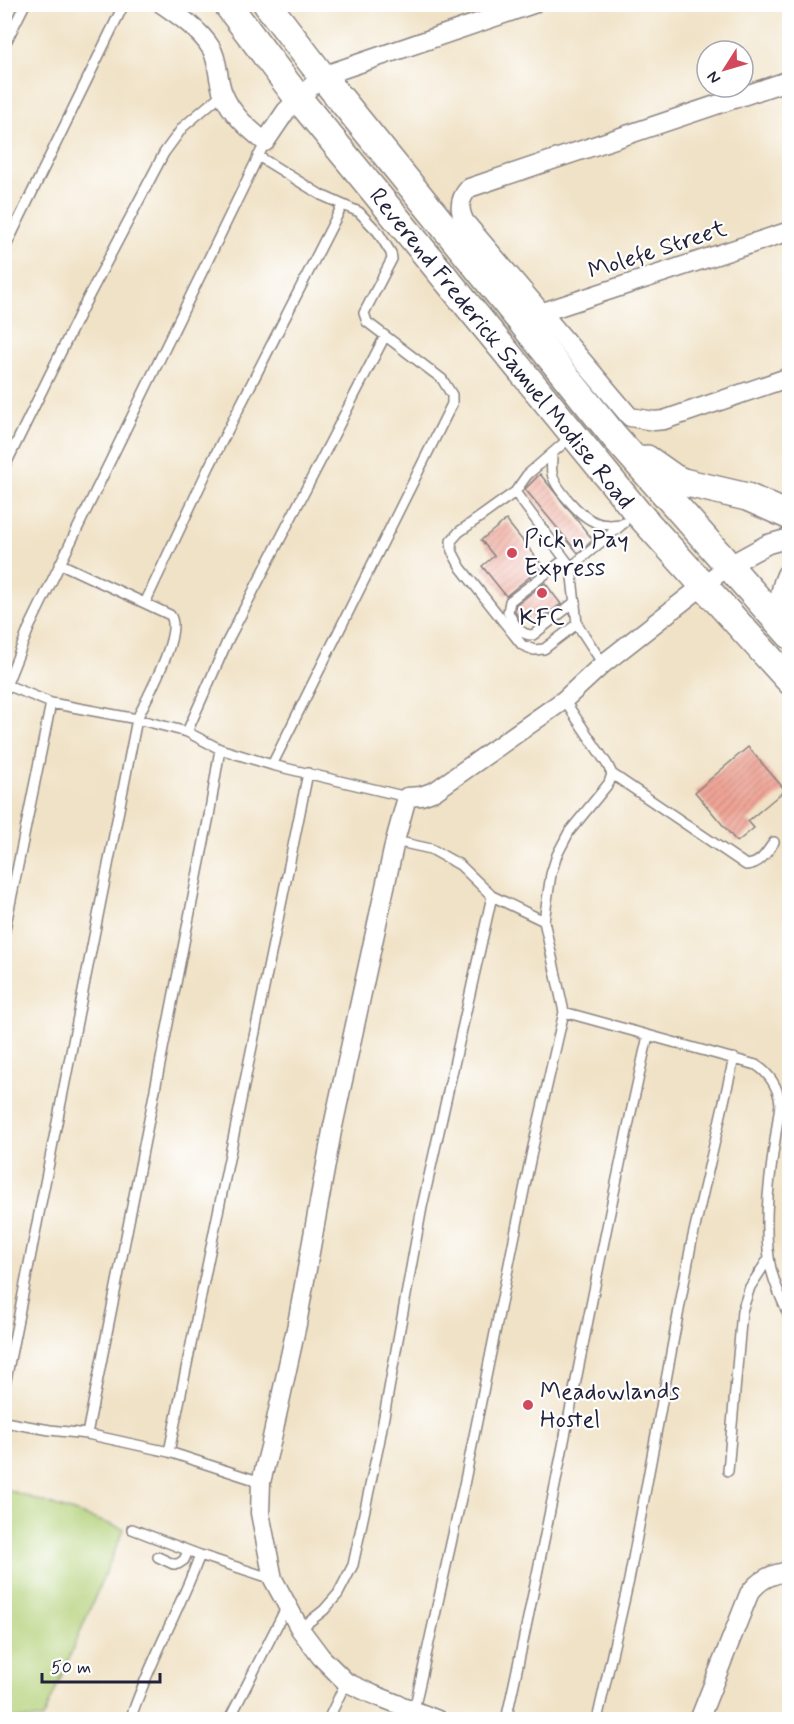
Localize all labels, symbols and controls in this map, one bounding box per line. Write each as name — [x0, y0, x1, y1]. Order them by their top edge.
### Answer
north arrow — [695, 39, 755, 99]
text: N — [703, 67, 726, 88]
street label: Reverend Frederick Samuel Modise Road — [361, 182, 640, 516]
street label: Molefe Street — [584, 213, 731, 287]
place label: Pick n Pay Express — [524, 525, 629, 584]
marker: Pick n Pay Express — [505, 546, 519, 560]
marker: KFC — [535, 586, 549, 600]
place label: KFC — [519, 603, 565, 634]
place label: Meadowlands Hostel — [540, 1377, 680, 1436]
marker: Meadowlands Hostel — [521, 1398, 535, 1412]
scale bar — [42, 1646, 160, 1684]
text: 50 m — [51, 1656, 91, 1680]

